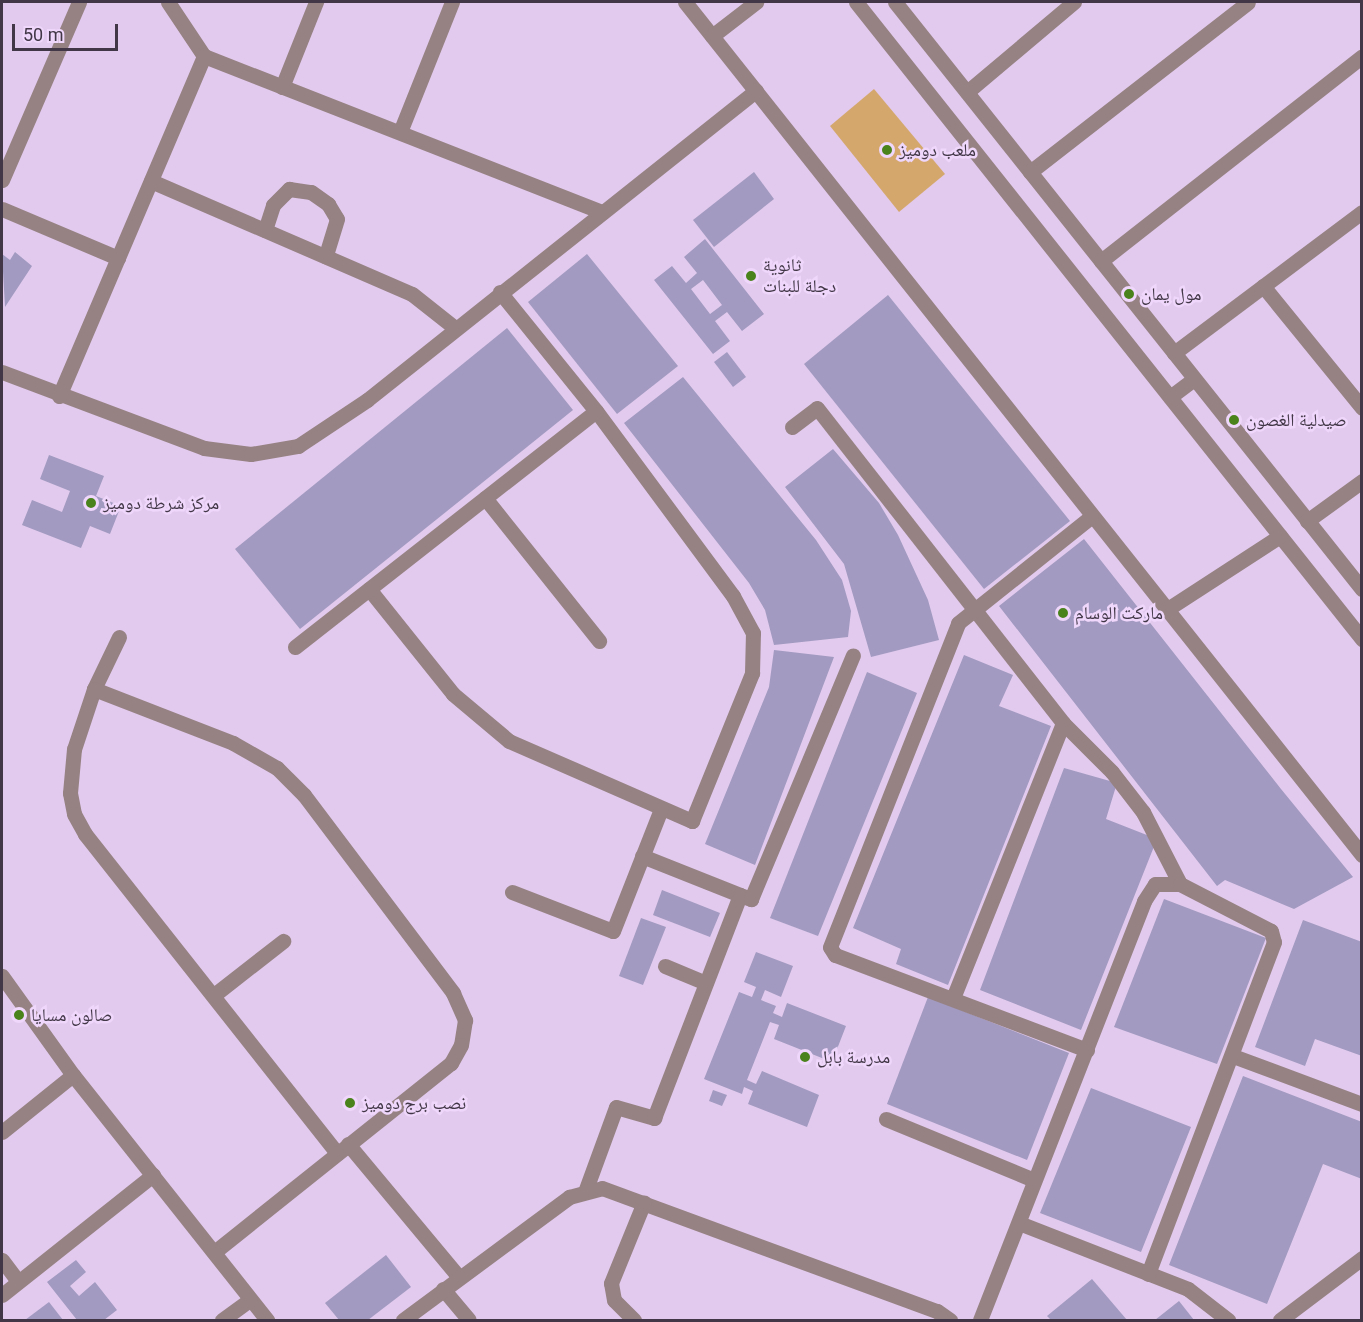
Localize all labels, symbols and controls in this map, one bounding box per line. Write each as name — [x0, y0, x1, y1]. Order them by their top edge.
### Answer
scale bar — [15, 12, 122, 50]
text: 50 m — [23, 24, 63, 45]
place label: ملعب دوميز — [899, 139, 976, 161]
marker: ملعب دوميز — [880, 143, 894, 157]
place label: ثانوية دجلة للبنات — [763, 255, 836, 298]
marker: ثانوية دجلة للبنات — [744, 269, 758, 283]
place label: مول يمان — [1141, 283, 1202, 305]
marker: مول يمان — [1122, 287, 1136, 301]
place label: صيدلية الغصون — [1246, 409, 1347, 431]
marker: صيدلية الغصون — [1227, 413, 1241, 427]
place label: مركز شرطة دوميز — [103, 492, 219, 514]
marker: مركز شرطة دوميز — [84, 496, 98, 510]
place label: ماركت الوسام — [1075, 602, 1163, 624]
marker: ماركت الوسام — [1056, 606, 1070, 620]
place label: صالون مسايا — [31, 1004, 112, 1026]
marker: صالون مسايا — [12, 1008, 26, 1022]
place label: مدرسة بابل — [817, 1046, 890, 1068]
marker: مدرسة بابل — [798, 1050, 812, 1064]
place label: نصب برج دوميز — [362, 1092, 466, 1114]
marker: نصب برج دوميز — [343, 1096, 357, 1110]

